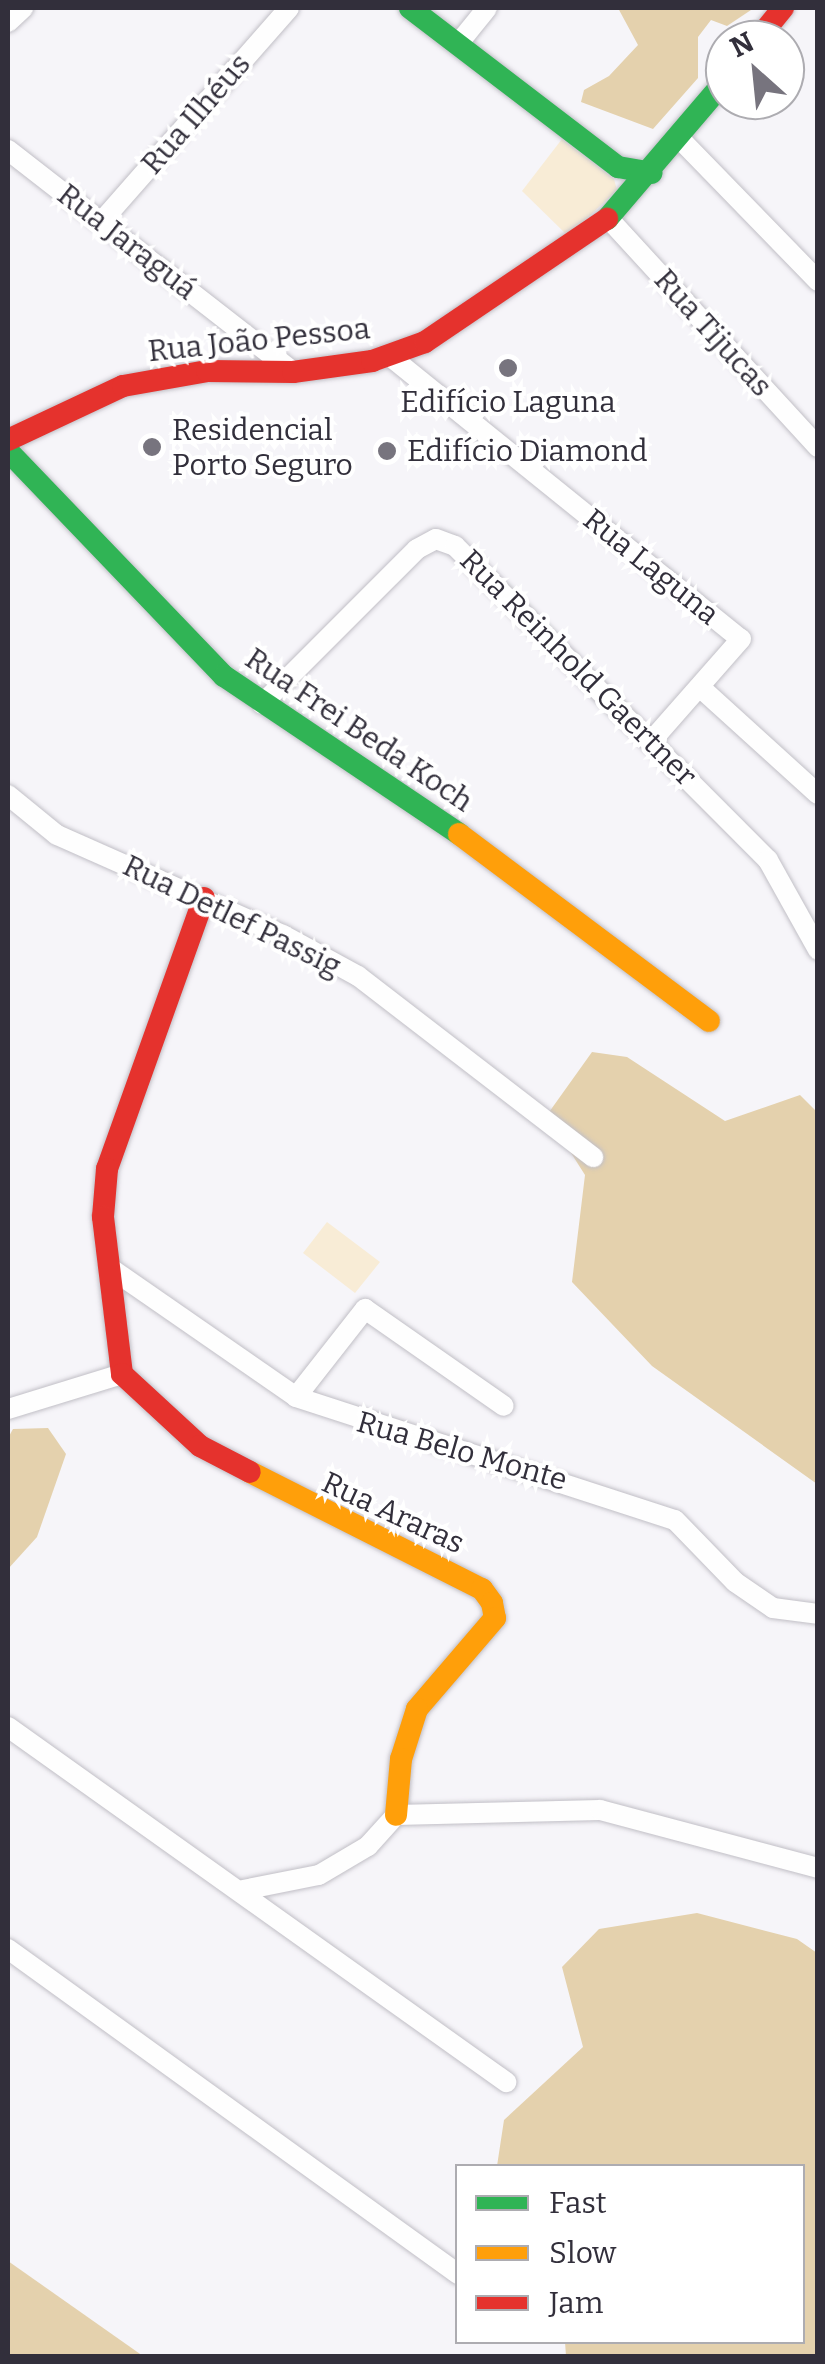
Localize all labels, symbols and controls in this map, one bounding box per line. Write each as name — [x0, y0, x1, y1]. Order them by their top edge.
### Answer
north arrow — [705, 20, 805, 120]
text: N — [725, 25, 759, 64]
street label: Rua Ilhéus — [134, 47, 258, 181]
street label: Rua Jaraguá — [50, 177, 204, 307]
street label: Rua Tijucas — [647, 262, 779, 404]
street label: Rua João Pessoa — [146, 310, 372, 370]
marker: Edifício Laguna — [497, 357, 519, 379]
place label: Edifício Laguna — [400, 384, 616, 420]
place label: Residencial Porto Seguro — [172, 412, 353, 482]
place label: Edifício Diamond — [407, 433, 648, 469]
marker: Residencial Porto Seguro — [141, 436, 163, 458]
marker: Edifício Diamond — [376, 440, 398, 462]
street label: Rua Laguna — [576, 502, 726, 632]
street label: Rua Reinhold Gaertner — [452, 542, 704, 794]
street label: Rua Frei Beda Koch — [238, 641, 480, 819]
street label: Rua Detlef Passig — [117, 848, 347, 984]
street label: Rua Belo Monte — [353, 1404, 571, 1498]
street label: Rua Araras — [316, 1464, 470, 1562]
legend — [455, 2164, 805, 2344]
text: Fast — [549, 2185, 607, 2221]
text: Slow — [549, 2235, 616, 2271]
text: Jam — [549, 2285, 603, 2321]

